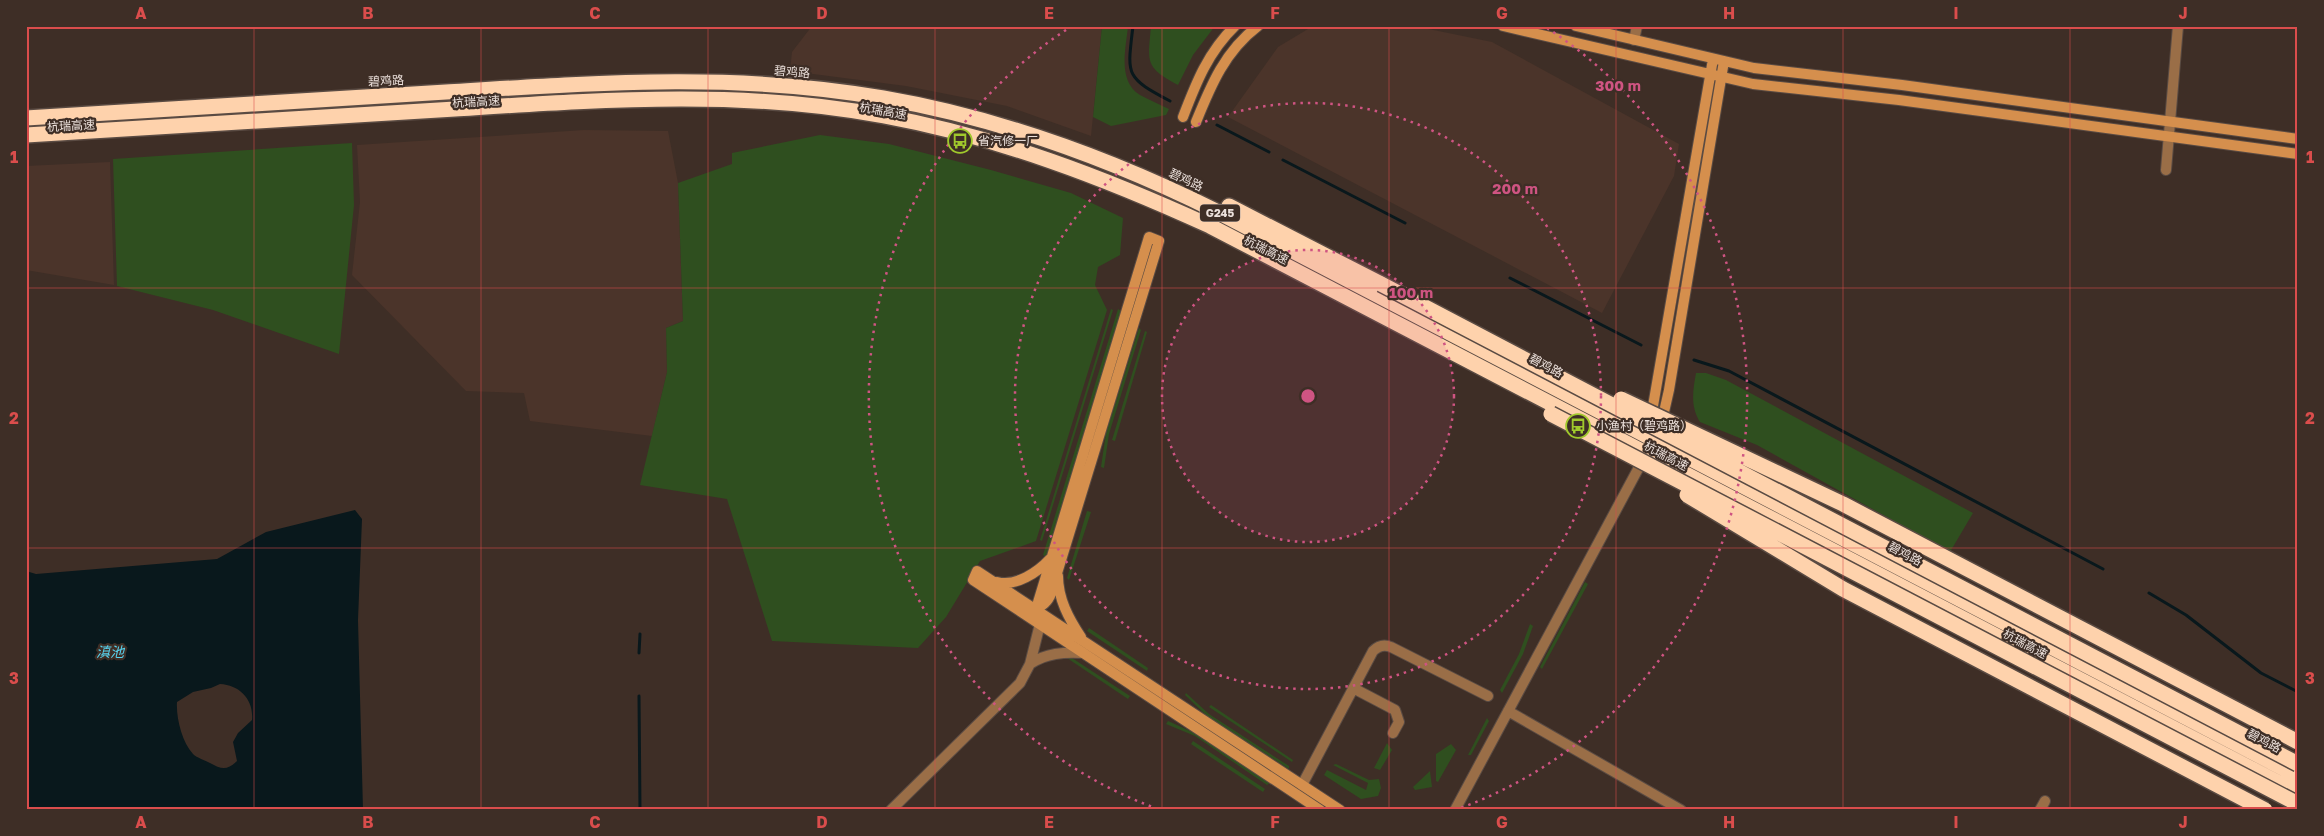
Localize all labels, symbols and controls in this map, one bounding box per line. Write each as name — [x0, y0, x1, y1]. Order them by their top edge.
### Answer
text: A — [135, 3, 147, 23]
text: B — [362, 3, 374, 23]
text: C — [589, 3, 601, 23]
text: D — [816, 3, 828, 23]
text: E — [1044, 3, 1054, 23]
text: F — [1270, 3, 1280, 23]
text: G — [1496, 3, 1508, 23]
text: H — [1723, 3, 1735, 23]
text: I — [1953, 3, 1959, 23]
text: J — [2178, 3, 2188, 23]
street label: 碧鸡路 — [773, 62, 811, 81]
street label: 碧鸡路 — [368, 72, 404, 89]
text: 300 m — [1595, 76, 1641, 94]
street label: 杭瑞高速 — [452, 93, 500, 110]
street label: 杭瑞高速 — [858, 99, 908, 122]
street label: 杭瑞高速 — [47, 117, 95, 134]
bus stop icon: 省汽修一厂 — [947, 128, 973, 154]
place label: 省汽修一厂 — [978, 133, 1038, 148]
text: 1 — [10, 147, 18, 167]
text: 1 — [2306, 147, 2314, 167]
street label: 碧鸡路 — [1167, 165, 1206, 194]
text: 200 m — [1492, 179, 1538, 197]
road number: G245 — [1200, 204, 1240, 222]
street label: 杭瑞高速 — [1241, 232, 1291, 267]
text: 100 m — [1389, 283, 1433, 301]
street label: 碧鸡路 — [1527, 350, 1566, 381]
centre of rings — [1299, 387, 1317, 405]
text: 2 — [9, 408, 19, 428]
text: 2 — [2305, 408, 2315, 428]
bus stop icon: 小渔村（碧鸡路） — [1565, 413, 1591, 439]
place label: 小渔村（碧鸡路） — [1596, 418, 1692, 433]
street label: 杭瑞高速 — [1642, 438, 1691, 473]
street label: 碧鸡路 — [1886, 538, 1925, 569]
street label: 杭瑞高速 — [2001, 626, 2050, 661]
water label: 滇池 — [96, 643, 126, 660]
text: 3 — [9, 668, 19, 688]
text: 3 — [2305, 668, 2315, 688]
street label: 碧鸡路 — [2245, 725, 2284, 756]
text: A — [135, 812, 147, 832]
text: B — [362, 812, 374, 832]
text: C — [589, 812, 601, 832]
text: D — [816, 812, 828, 832]
text: E — [1044, 812, 1054, 832]
text: F — [1270, 812, 1280, 832]
text: G — [1496, 812, 1508, 832]
text: H — [1723, 812, 1735, 832]
text: I — [1953, 812, 1959, 832]
text: J — [2178, 812, 2188, 832]

